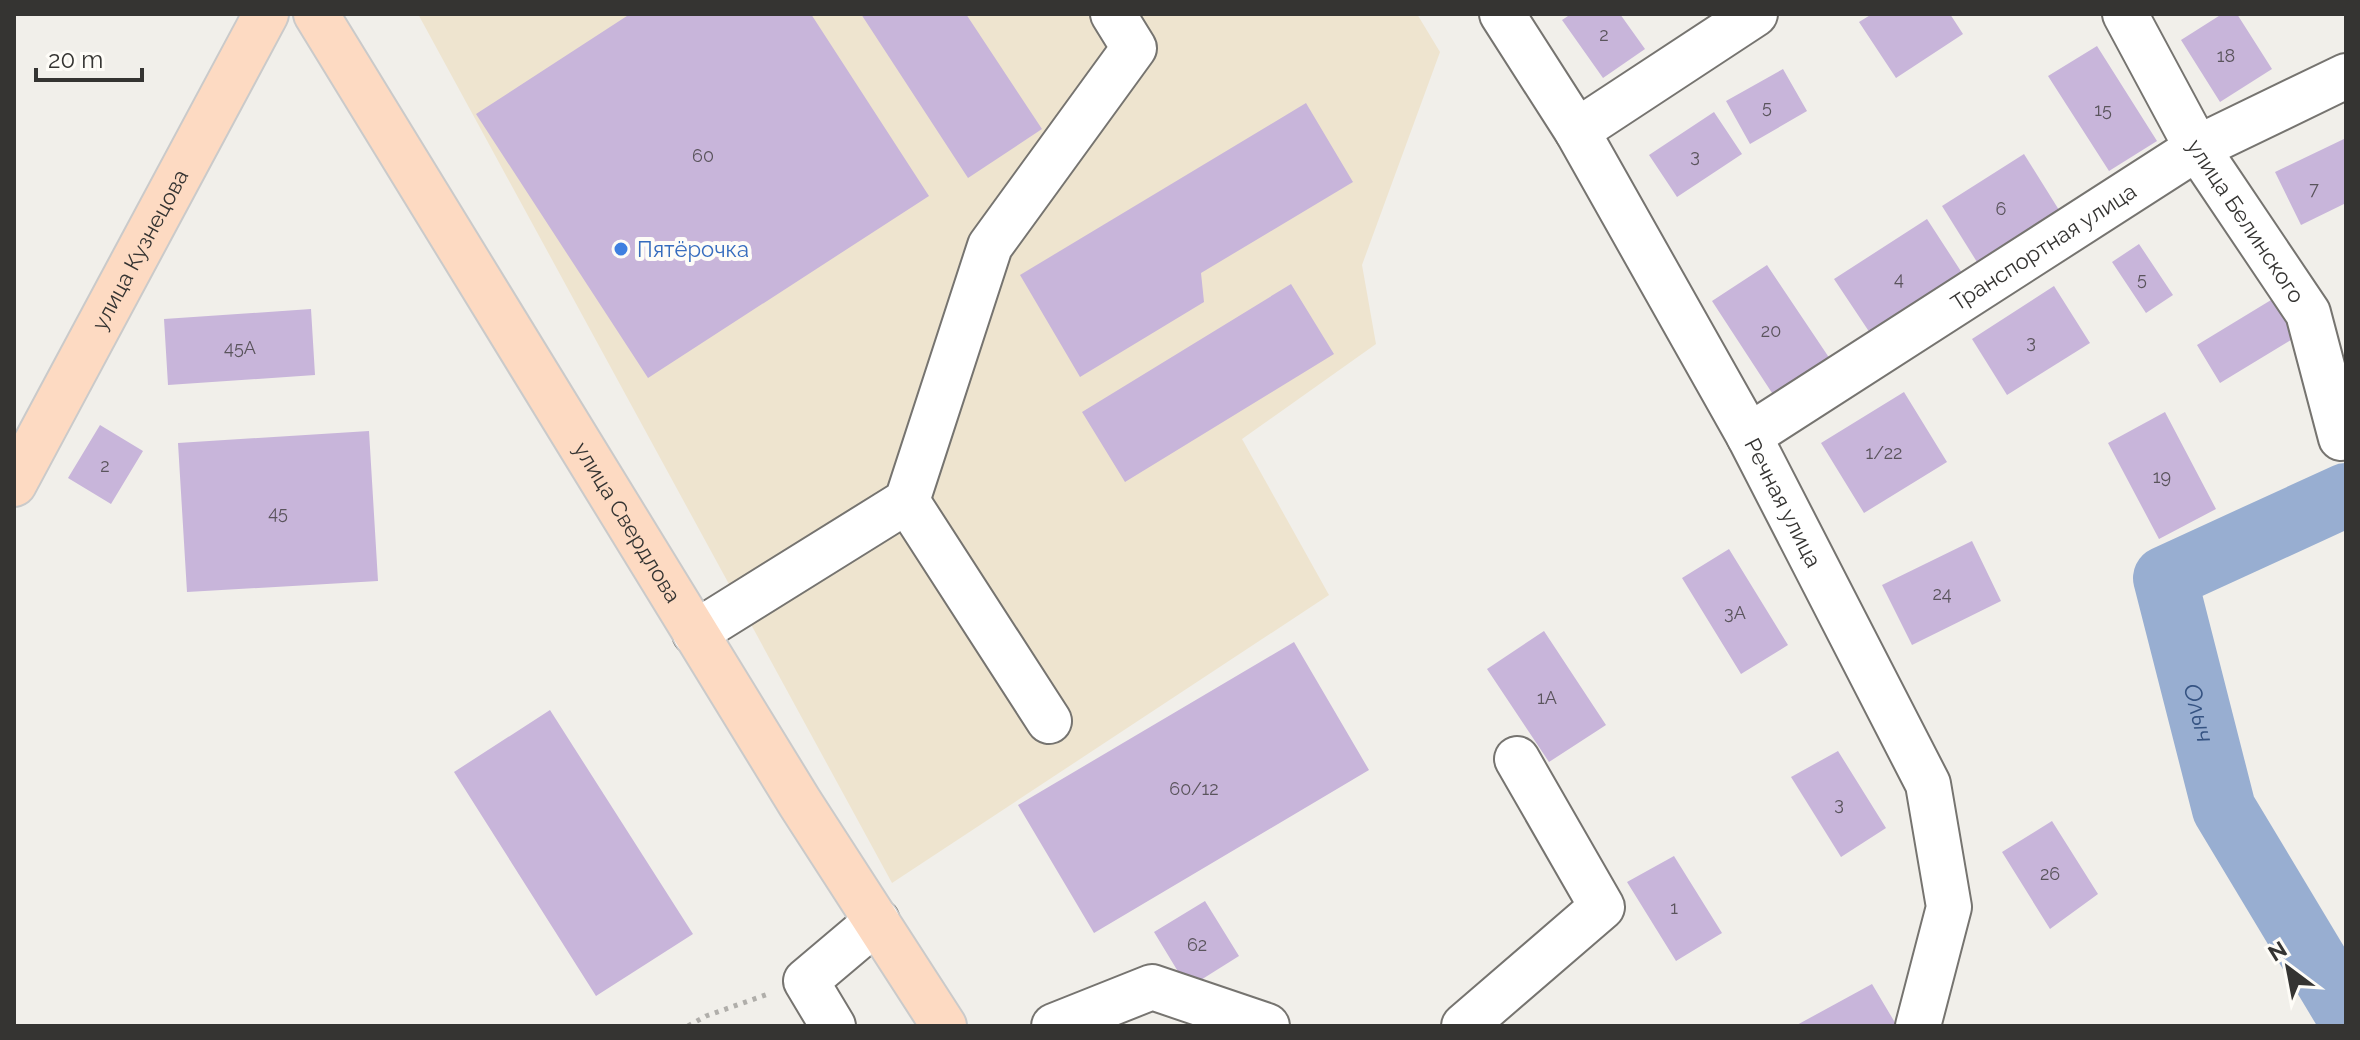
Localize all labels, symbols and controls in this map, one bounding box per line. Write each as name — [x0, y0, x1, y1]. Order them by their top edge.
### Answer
house number: 2 — [1599, 24, 1609, 45]
scale bar — [36, 32, 142, 82]
text: 20 m — [48, 45, 103, 74]
house number: 18 — [2217, 45, 2235, 66]
house number: 5 — [1762, 96, 1772, 117]
house number: 15 — [2094, 99, 2112, 120]
street label: улица Белинского — [2182, 135, 2310, 308]
house number: 60 — [692, 145, 714, 166]
house number: 3 — [1690, 145, 1700, 166]
street label: улица Кузнецова — [86, 165, 193, 334]
street label: Транспортная улица — [1946, 178, 2141, 316]
house number: 7 — [2309, 178, 2319, 199]
house number: 6 — [1996, 198, 2007, 219]
place label: Пятёрочка — [637, 236, 749, 262]
marker: Пятёрочка — [612, 240, 630, 258]
house number: 4 — [1894, 268, 1904, 289]
house number: 5 — [2137, 268, 2147, 289]
house number: 20 — [1761, 320, 1781, 341]
house number: 3 — [2026, 331, 2036, 352]
house number: 45А — [224, 337, 256, 358]
street label: Речная улица — [1739, 434, 1827, 571]
street label: улица Свердлова — [569, 437, 687, 607]
house number: 1/22 — [1866, 442, 1902, 463]
house number: 2 — [100, 455, 110, 476]
house number: 19 — [2153, 466, 2171, 487]
house number: 45 — [268, 502, 288, 523]
house number: 24 — [1932, 583, 1952, 604]
house number: 3А — [1724, 602, 1746, 623]
water label: Олыч — [2178, 680, 2221, 745]
house number: 1А — [1537, 687, 1557, 708]
house number: 60/12 — [1169, 778, 1219, 799]
house number: 3 — [1834, 793, 1844, 814]
house number: 26 — [2040, 863, 2060, 884]
house number: 1 — [1670, 897, 1678, 918]
north arrow — [2248, 928, 2328, 1008]
house number: 62 — [1187, 934, 1207, 955]
text: N — [2263, 936, 2291, 967]

